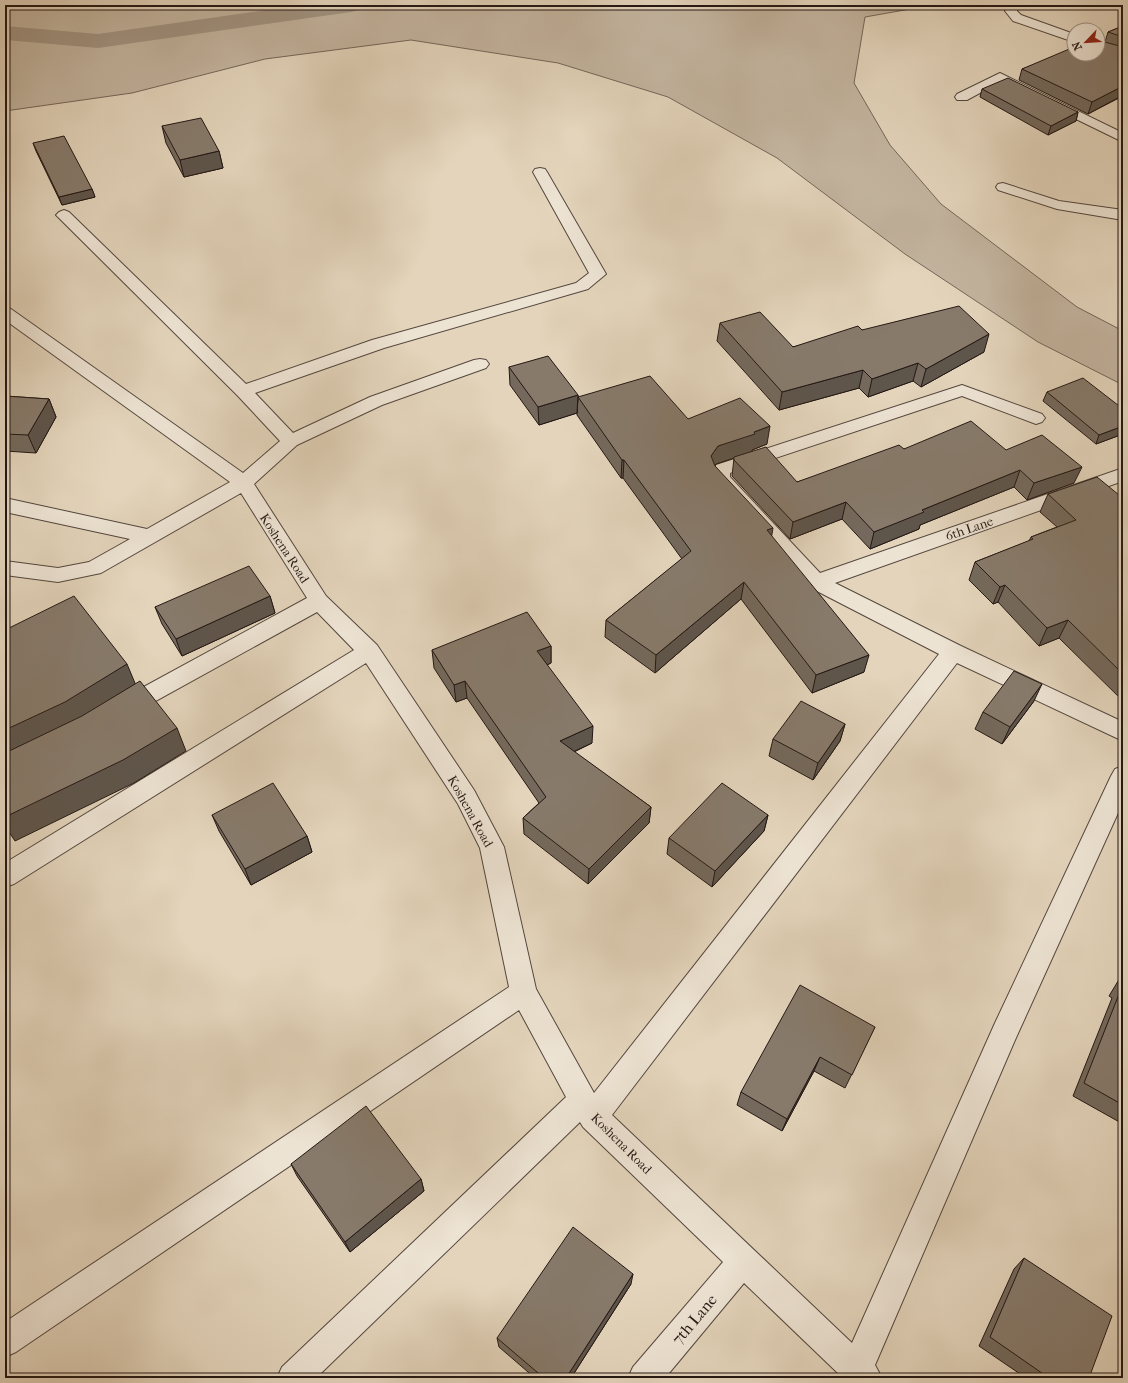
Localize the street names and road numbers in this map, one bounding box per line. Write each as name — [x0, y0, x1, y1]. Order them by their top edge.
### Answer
street label: Koshena Road — [257, 511, 313, 586]
street label: 6th Lane — [943, 513, 996, 544]
street label: Koshena Road — [445, 773, 497, 850]
street label: Koshena Road — [588, 1110, 656, 1177]
street label: 7th Lane — [668, 1290, 721, 1348]

